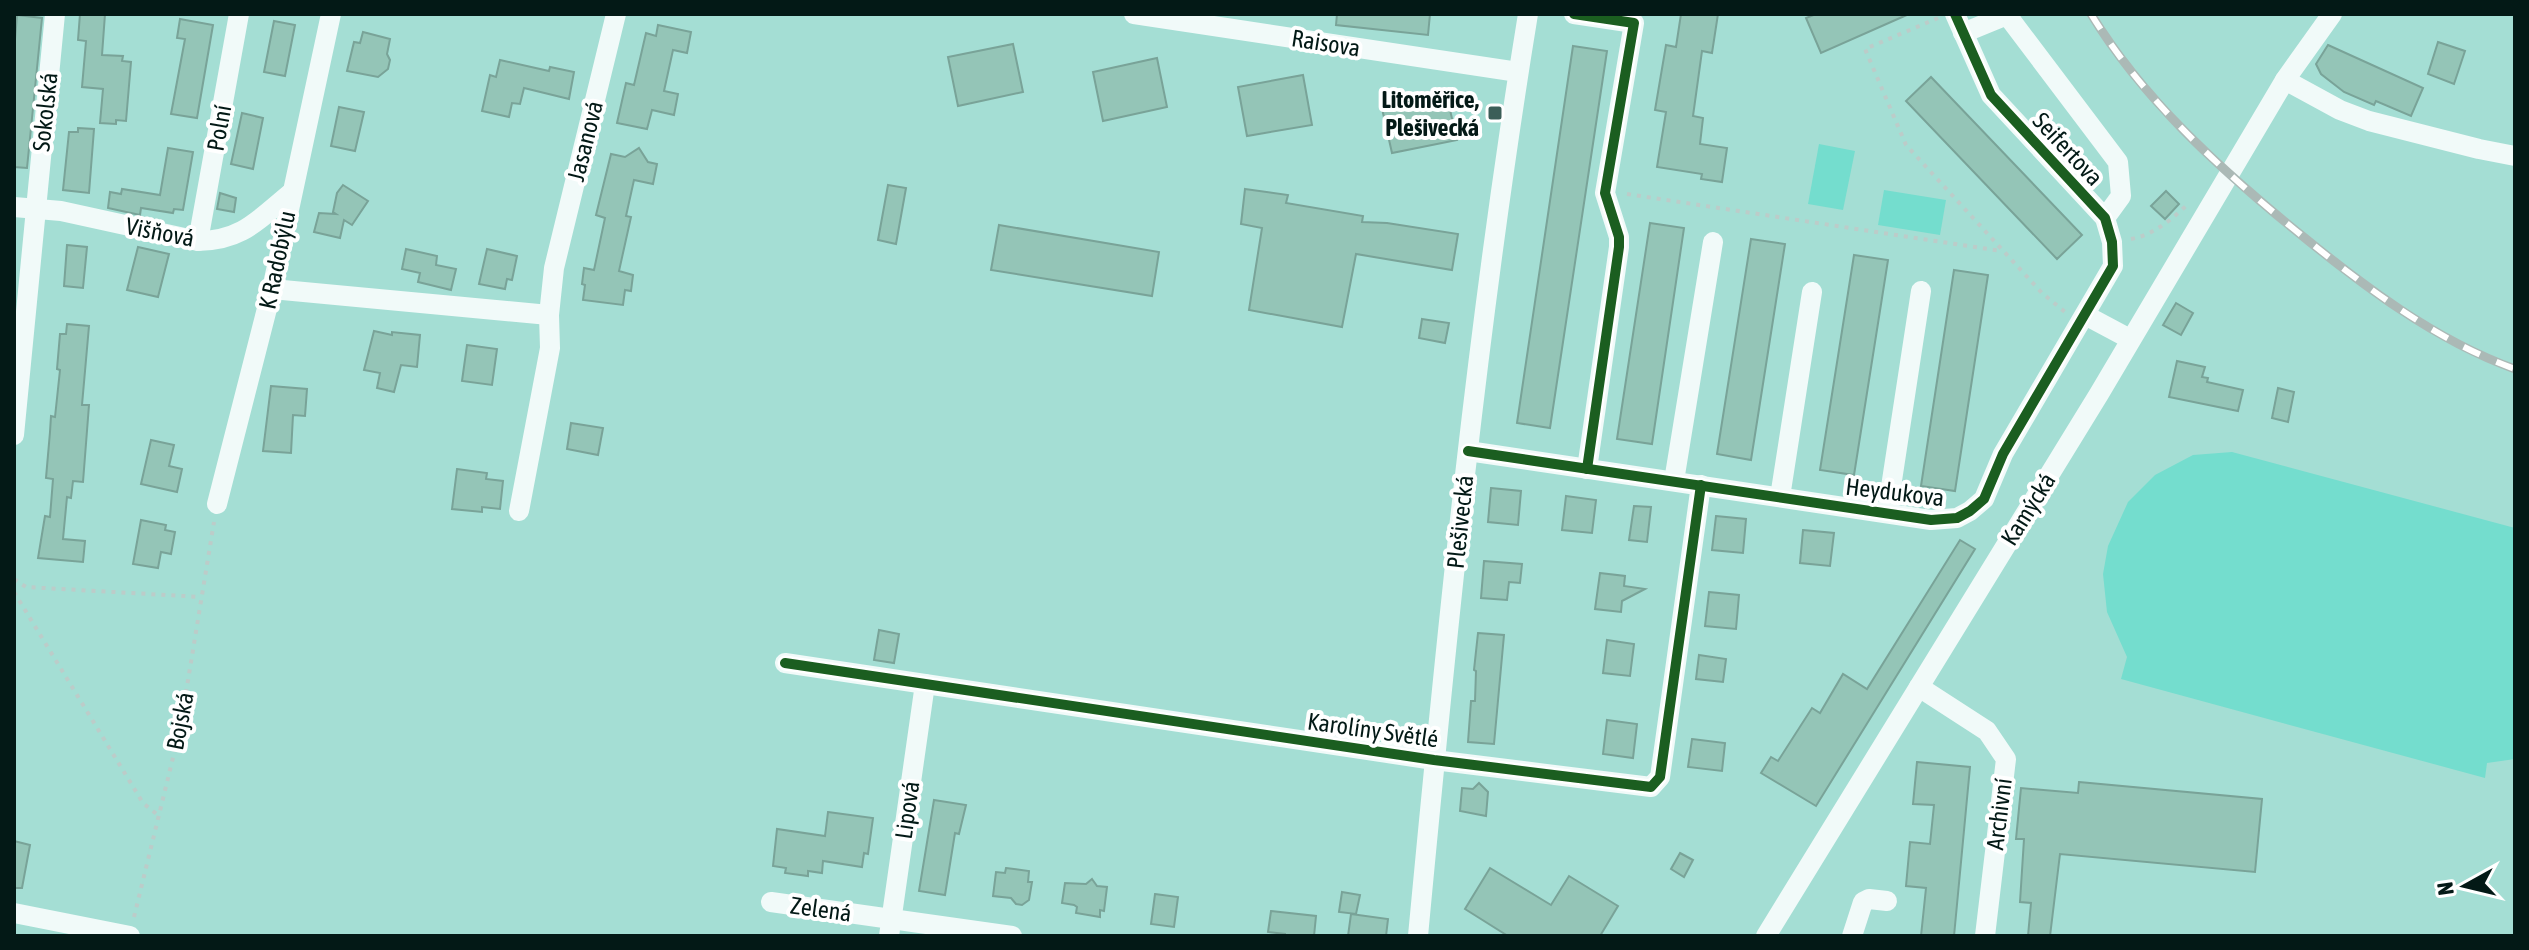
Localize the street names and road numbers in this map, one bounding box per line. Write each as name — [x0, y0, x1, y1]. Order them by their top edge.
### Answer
street label: Raisova — [1290, 24, 1362, 62]
street label: Sokolská — [27, 71, 63, 153]
street label: Jasanová — [562, 98, 608, 184]
street label: Polní — [202, 103, 236, 153]
street label: Seifertova — [2028, 107, 2108, 191]
street label: K Radobýlu — [253, 208, 301, 312]
street label: Višňová — [123, 212, 197, 252]
street label: Kamýcká — [1995, 468, 2061, 550]
street label: Heydukova — [1844, 473, 1946, 511]
street label: Plešivecká — [1442, 474, 1478, 570]
street label: Bojská — [161, 690, 199, 752]
street label: Karolíny Světlé — [1306, 707, 1440, 753]
street label: Archivní — [1981, 777, 2017, 851]
street label: Lipová — [890, 779, 924, 841]
street label: Zelená — [789, 891, 853, 927]

